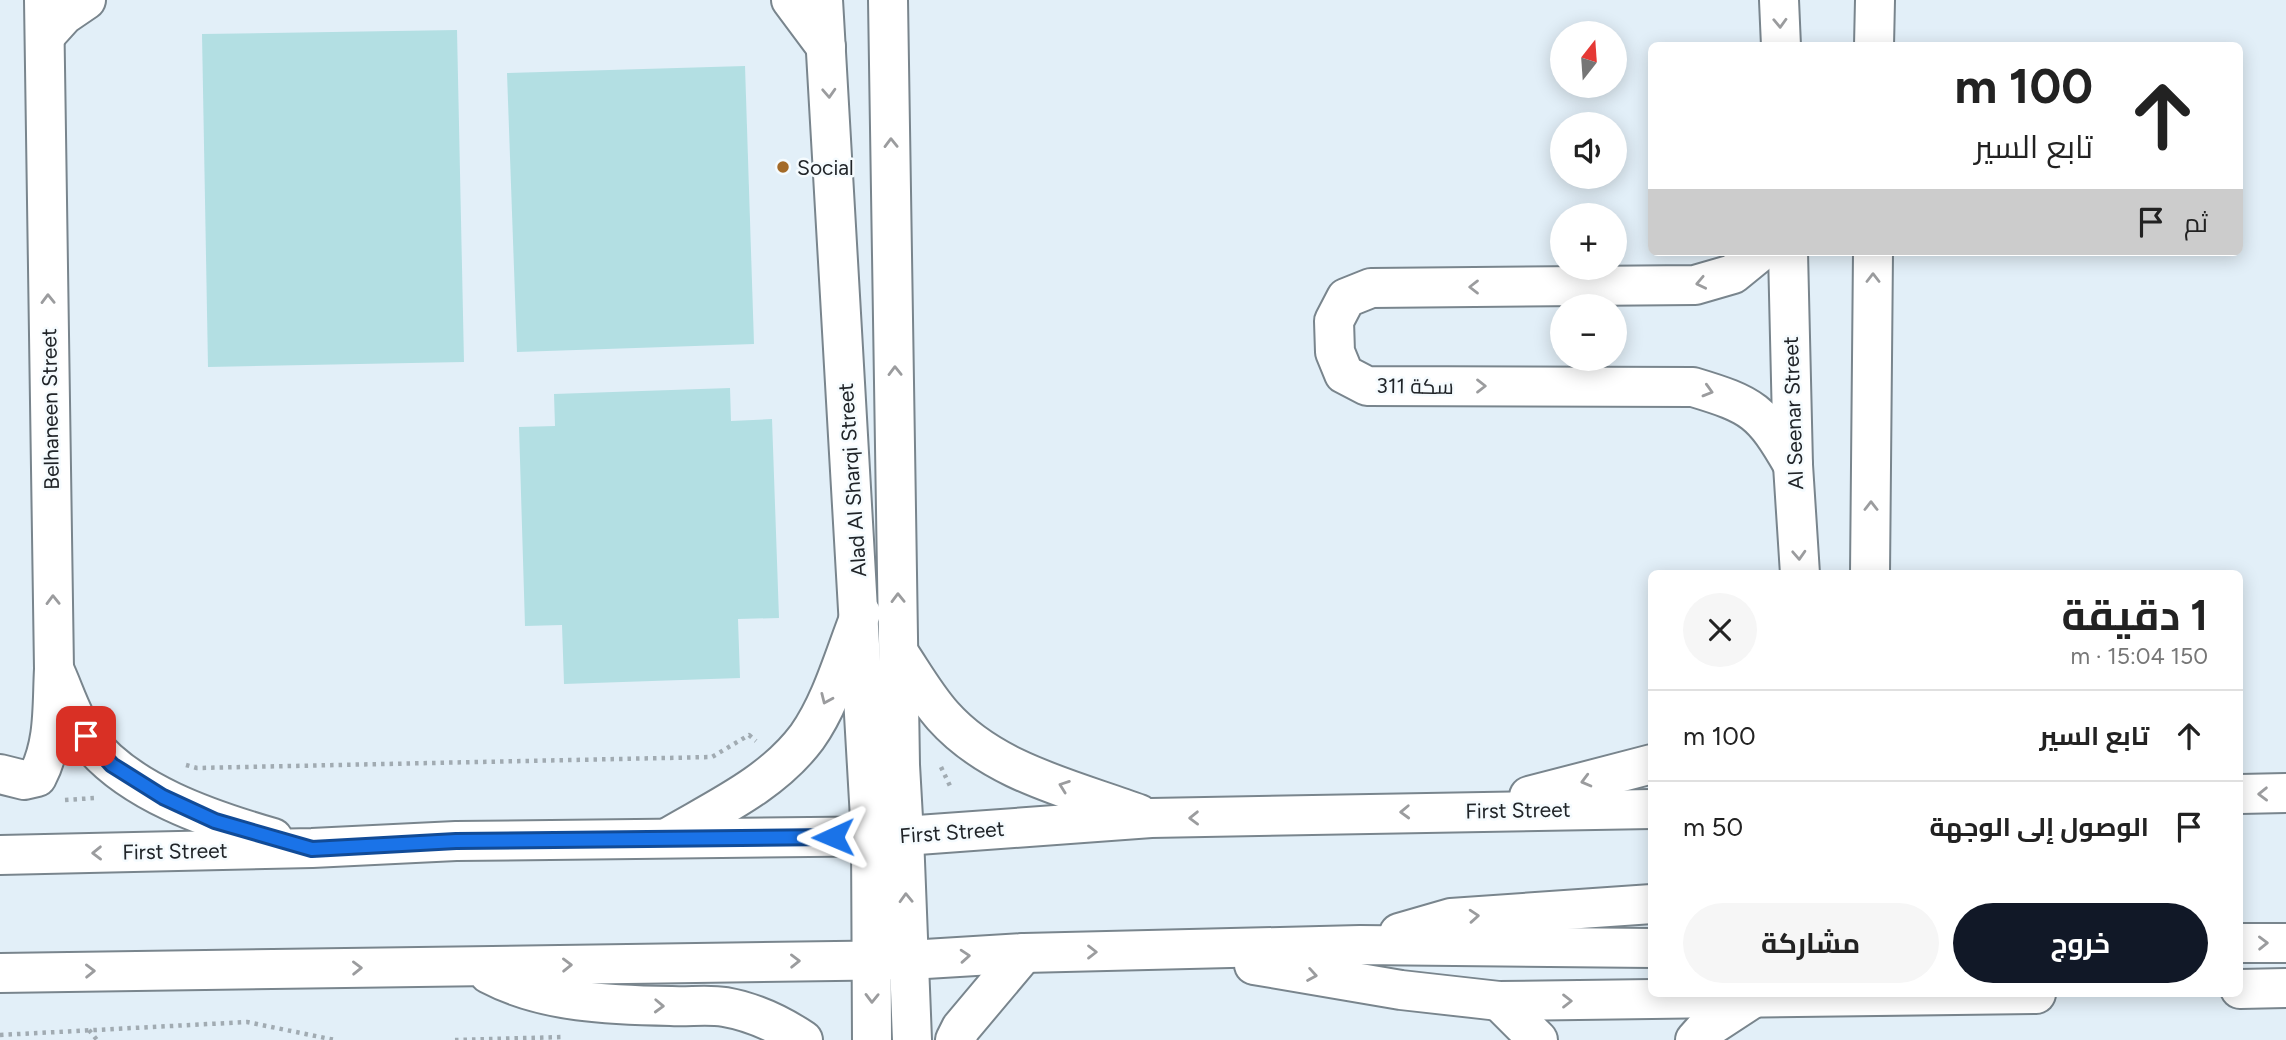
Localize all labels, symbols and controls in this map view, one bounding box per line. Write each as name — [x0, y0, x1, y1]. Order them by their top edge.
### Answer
one-way arrow — [1773, 18, 1788, 29]
north arrow — [1550, 21, 1628, 98]
map controls — [1550, 21, 1627, 371]
text: 100 m — [1954, 56, 2093, 115]
icon: ahead — [2117, 70, 2208, 161]
one-way arrow — [821, 87, 836, 98]
button: sound — [1550, 112, 1627, 189]
text: تابع السير — [1974, 128, 2093, 166]
one-way arrow — [883, 138, 898, 149]
place label: Social — [797, 155, 854, 180]
marker: Social — [775, 159, 791, 175]
button: + — [1550, 203, 1627, 280]
icon: arrive — [2132, 203, 2170, 241]
text: ثم — [2184, 207, 2208, 239]
one-way arrow — [1865, 273, 1880, 284]
one-way arrow — [1695, 274, 1707, 289]
one-way arrow — [1468, 279, 1478, 295]
one-way arrow — [41, 294, 56, 305]
button: − — [1550, 294, 1627, 371]
street label: Belhaneen Street — [36, 328, 64, 490]
street label: Al Seenar Street — [1778, 336, 1808, 490]
one-way arrow — [887, 365, 902, 376]
street label: سكة 311 — [1376, 373, 1454, 399]
one-way arrow — [1476, 379, 1487, 394]
street label: Alad Al Sharqi Street — [833, 382, 871, 578]
one-way arrow — [1701, 383, 1713, 398]
one-way arrow — [1863, 500, 1879, 511]
one-way arrow — [1791, 550, 1806, 561]
text: 1 دقيقة — [2062, 590, 2208, 641]
one-way arrow — [891, 593, 906, 604]
button: close — [1683, 593, 1757, 667]
one-way arrow — [45, 595, 61, 605]
text: 150 m · 15:04 — [2070, 642, 2208, 670]
one-way arrow — [820, 692, 834, 704]
pin — [56, 706, 116, 766]
icon: arrive — [67, 717, 105, 755]
icon: ahead — [2170, 717, 2208, 755]
text: 100 m — [1683, 720, 1756, 752]
text: تابع السير — [2039, 720, 2149, 752]
one-way arrow — [1580, 773, 1592, 787]
one-way arrow — [1059, 780, 1071, 794]
one-way arrow — [2257, 786, 2268, 801]
street label: First Street — [1465, 797, 1571, 823]
position arrow — [796, 800, 870, 874]
one-way arrow — [1399, 805, 1410, 820]
icon: arrive — [2170, 808, 2208, 846]
one-way arrow — [1188, 810, 1199, 825]
text: 50 m — [1683, 811, 1743, 843]
text: الوصول إلى الوجهة — [1929, 811, 2149, 843]
street label: First Street — [899, 816, 1005, 848]
street label: First Street — [122, 838, 228, 864]
one-way arrow — [91, 845, 102, 861]
one-way arrow — [899, 892, 914, 903]
button: مشاركة — [1683, 903, 1939, 983]
button: خروج — [1953, 903, 2208, 983]
one-way arrow — [1468, 909, 1479, 924]
one-way arrow — [2258, 935, 2269, 951]
one-way arrow — [1087, 944, 1098, 960]
one-way arrow — [960, 949, 971, 964]
one-way arrow — [790, 953, 801, 969]
one-way arrow — [563, 957, 573, 973]
one-way arrow — [353, 960, 363, 976]
one-way arrow — [86, 963, 96, 979]
one-way arrow — [1306, 967, 1318, 982]
one-way arrow — [864, 993, 880, 1004]
one-way arrow — [1562, 993, 1573, 1008]
one-way arrow — [654, 998, 665, 1014]

